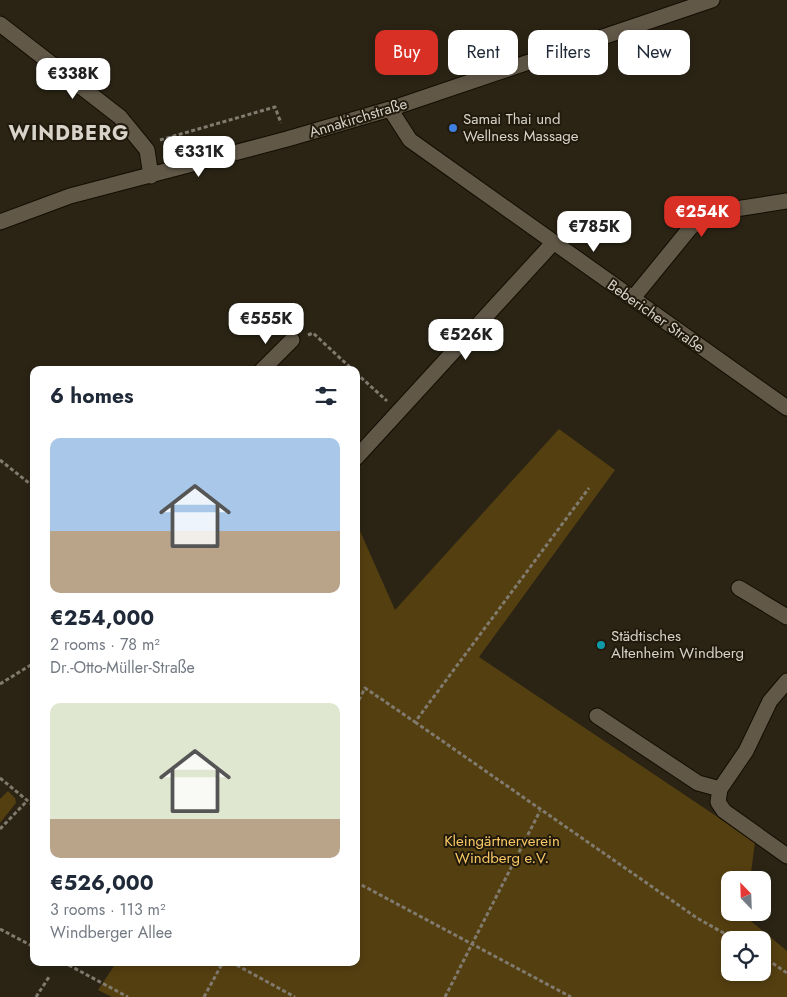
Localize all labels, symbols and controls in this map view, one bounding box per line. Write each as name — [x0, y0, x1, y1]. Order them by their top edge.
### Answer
chip: Buy — [375, 30, 438, 75]
chip: Rent — [448, 30, 518, 75]
chip: Filters — [528, 30, 608, 75]
chip: New — [618, 30, 690, 75]
pin: €338K — [38, 58, 108, 100]
text: €338K — [47, 62, 99, 85]
street label: Annakirchstraße — [306, 93, 410, 143]
place label: Samai Thai und Wellness Massage — [463, 108, 579, 147]
district label: WINDBERG — [9, 119, 129, 148]
marker: Samai Thai und Wellness Massage — [447, 122, 459, 134]
pin: €331K — [164, 136, 234, 178]
text: €331K — [174, 140, 224, 163]
pin: €254K — [667, 196, 737, 238]
text: €254K — [675, 200, 729, 223]
pin: €785K — [559, 210, 629, 253]
text: €785K — [568, 215, 620, 238]
street label: Bebericher Straße — [603, 274, 709, 358]
pin: €555K — [231, 302, 301, 345]
text: €555K — [240, 307, 292, 330]
pin: €526K — [431, 318, 501, 361]
text: €526K — [439, 323, 493, 346]
text: 6 homes — [50, 381, 134, 411]
icon: filters — [312, 382, 340, 410]
icon: home — [150, 471, 240, 561]
text: €254,000 — [50, 603, 154, 633]
place label: Städtisches Altenheim Windberg — [611, 625, 744, 664]
text: 2 rooms · 78 m² — [50, 633, 160, 656]
marker: Städtisches Altenheim Windberg — [595, 639, 607, 651]
text: Dr.-Otto-Müller-Straße — [50, 656, 195, 679]
icon: home — [150, 736, 240, 826]
park label: Kleingärtnerverein Windberg e.V. — [444, 830, 560, 869]
text: €526,000 — [50, 868, 154, 898]
north arrow — [721, 871, 771, 921]
map controls — [721, 871, 771, 981]
text: 3 rooms · 113 m² — [50, 898, 166, 921]
text: Windberger Allee — [50, 921, 172, 944]
button: locate — [721, 931, 771, 981]

